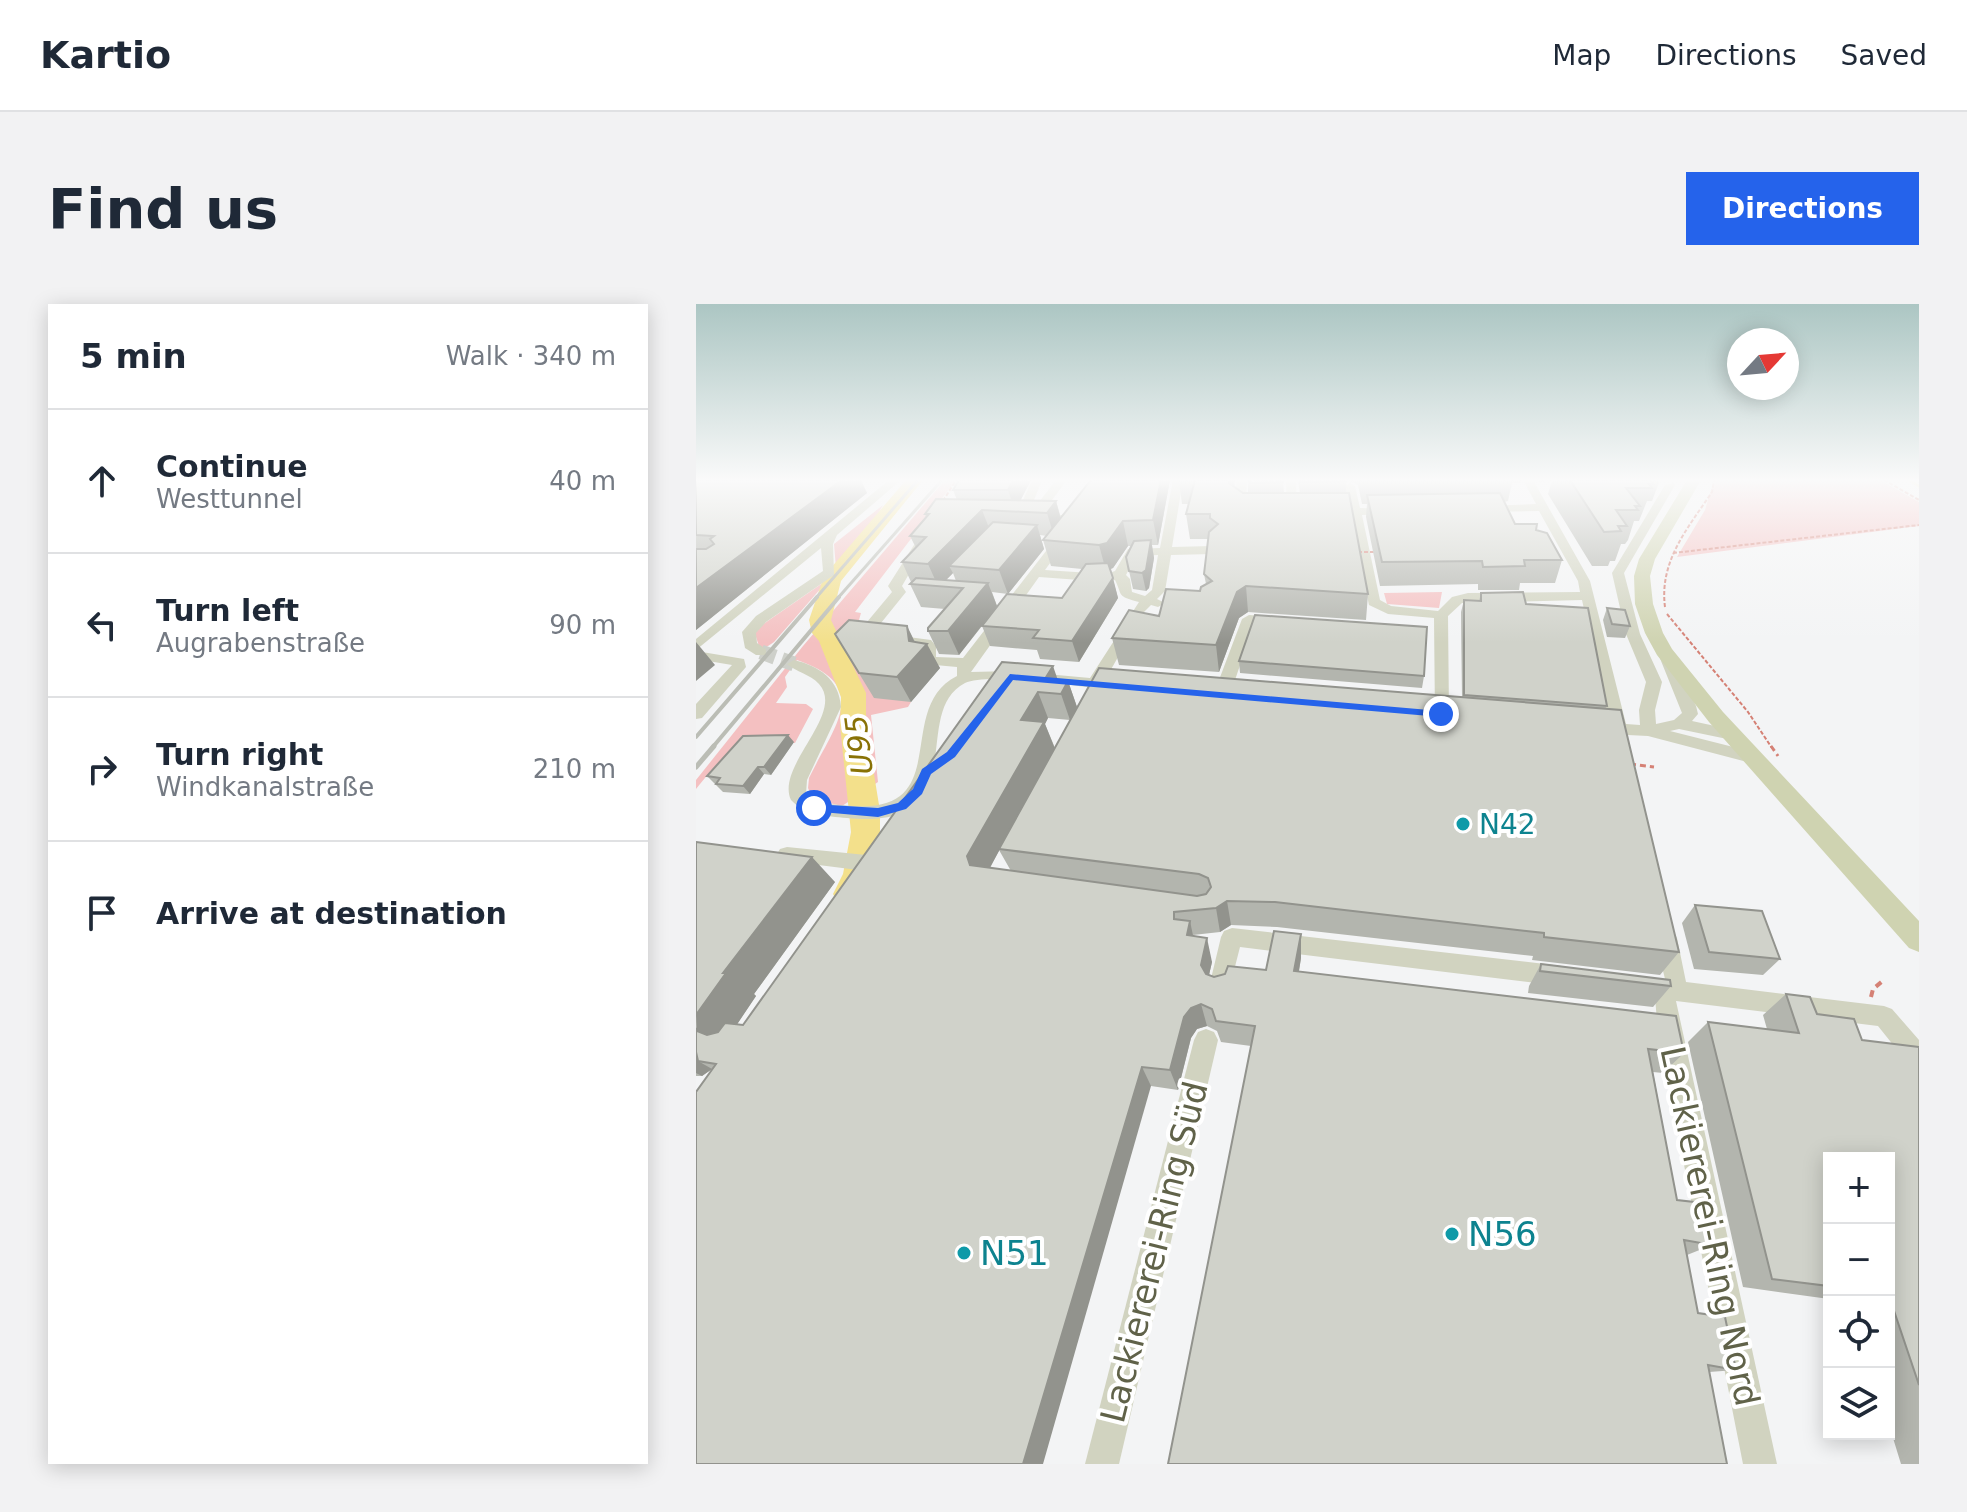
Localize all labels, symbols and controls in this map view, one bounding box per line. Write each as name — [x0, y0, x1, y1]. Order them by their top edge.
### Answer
text: Kartio — [40, 33, 171, 77]
text: Map — [1552, 39, 1611, 72]
text: Directions — [1655, 39, 1796, 72]
text: Saved — [1840, 39, 1927, 72]
button: Directions — [1686, 172, 1919, 245]
text: Find us — [48, 176, 278, 241]
north arrow — [1727, 328, 1799, 400]
text: 5 min — [80, 336, 187, 376]
text: Walk · 340 m — [446, 341, 616, 371]
text: Continue — [156, 449, 308, 484]
icon: ahead — [80, 459, 124, 503]
text: 40 m — [549, 466, 616, 496]
text: Westtunnel — [156, 484, 303, 514]
text: Turn left — [156, 593, 299, 628]
icon: left — [80, 603, 124, 647]
text: 90 m — [549, 610, 616, 640]
text: Augrabenstraße — [156, 628, 365, 658]
route end — [1423, 696, 1459, 732]
water label: U95 — [838, 713, 880, 777]
text: Turn right — [156, 737, 323, 772]
icon: right — [80, 747, 124, 791]
text: 210 m — [533, 754, 616, 784]
text: Windkanalstraße — [156, 772, 374, 802]
route start — [796, 790, 832, 826]
place label: N42 — [1479, 808, 1536, 841]
marker: N42 — [1454, 815, 1472, 833]
icon: arrive — [80, 891, 124, 935]
text: Arrive at destination — [156, 896, 507, 931]
street label: Lackiererei-Ring Nord — [1652, 1042, 1768, 1410]
street label: Lackiererei-Ring Süd — [1092, 1077, 1216, 1427]
map controls — [1823, 1152, 1895, 1440]
button: + — [1823, 1152, 1895, 1224]
place label: N56 — [1468, 1214, 1537, 1254]
button: − — [1823, 1224, 1895, 1296]
marker: N56 — [1443, 1225, 1461, 1243]
place label: N51 — [980, 1233, 1049, 1273]
marker: N51 — [955, 1244, 973, 1262]
button: locate — [1823, 1296, 1895, 1368]
button: layers — [1823, 1368, 1895, 1440]

